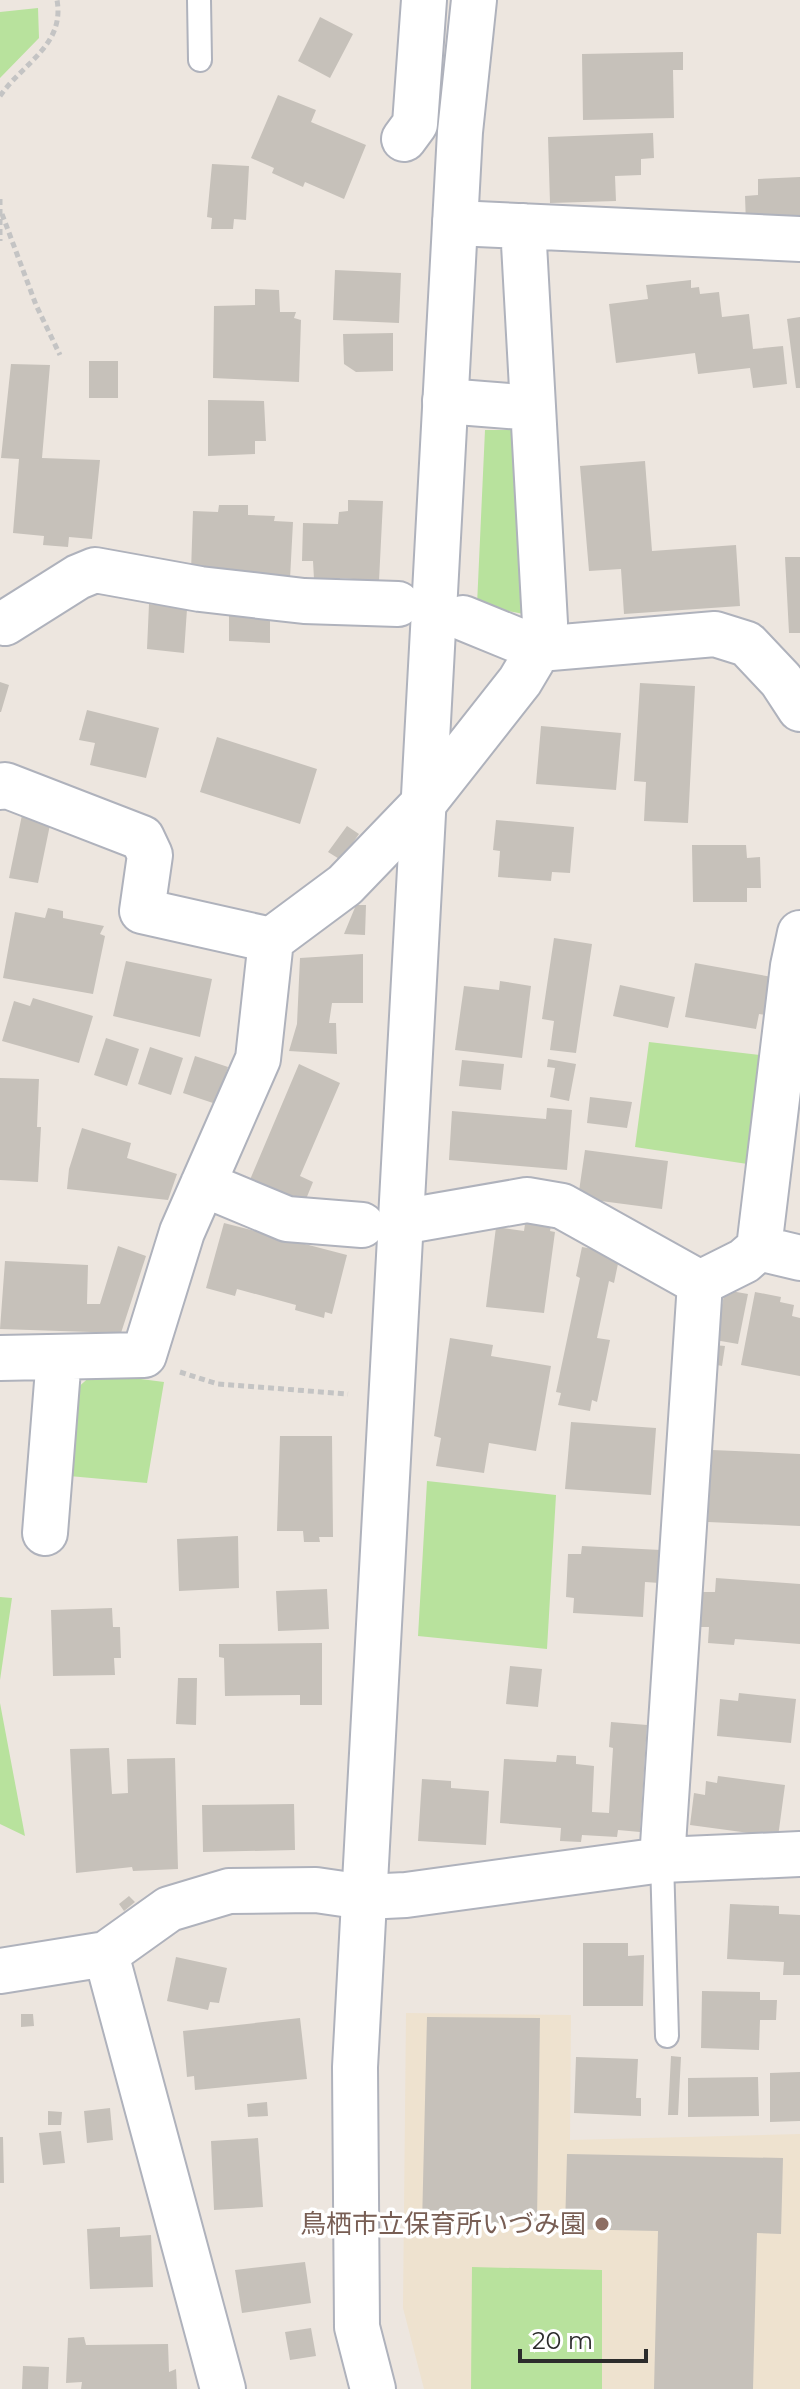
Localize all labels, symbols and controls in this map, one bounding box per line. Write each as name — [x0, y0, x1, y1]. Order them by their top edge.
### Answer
place label: 鳥栖市立保育所いづみ園 — [300, 2208, 586, 2240]
marker: 鳥栖市立保育所いづみ園 — [593, 2215, 611, 2233]
scale bar — [520, 2313, 646, 2363]
text: 20 m — [532, 2326, 593, 2355]

